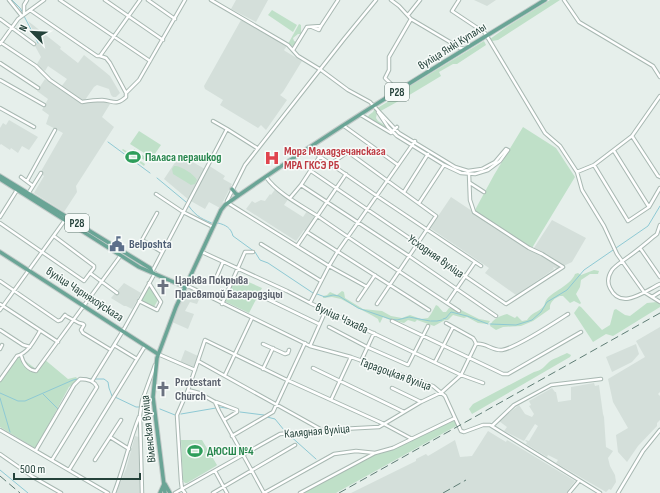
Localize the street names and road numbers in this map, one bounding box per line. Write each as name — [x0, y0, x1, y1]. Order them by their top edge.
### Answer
street label: вуліца Янкі Купалы — [415, 19, 489, 73]
road number: Р28 — [385, 83, 409, 101]
road number: Р28 — [65, 214, 89, 232]
street label: Усходняя вуліца — [405, 231, 467, 282]
street label: вуліца Чарняхоўскага — [43, 264, 127, 325]
street label: вуліца Чэхава — [313, 300, 371, 337]
street label: Гарадоцкая вуліца — [358, 355, 434, 394]
street label: Віленская вуліца — [137, 394, 160, 463]
street label: Калядная вуліца — [284, 421, 351, 442]

